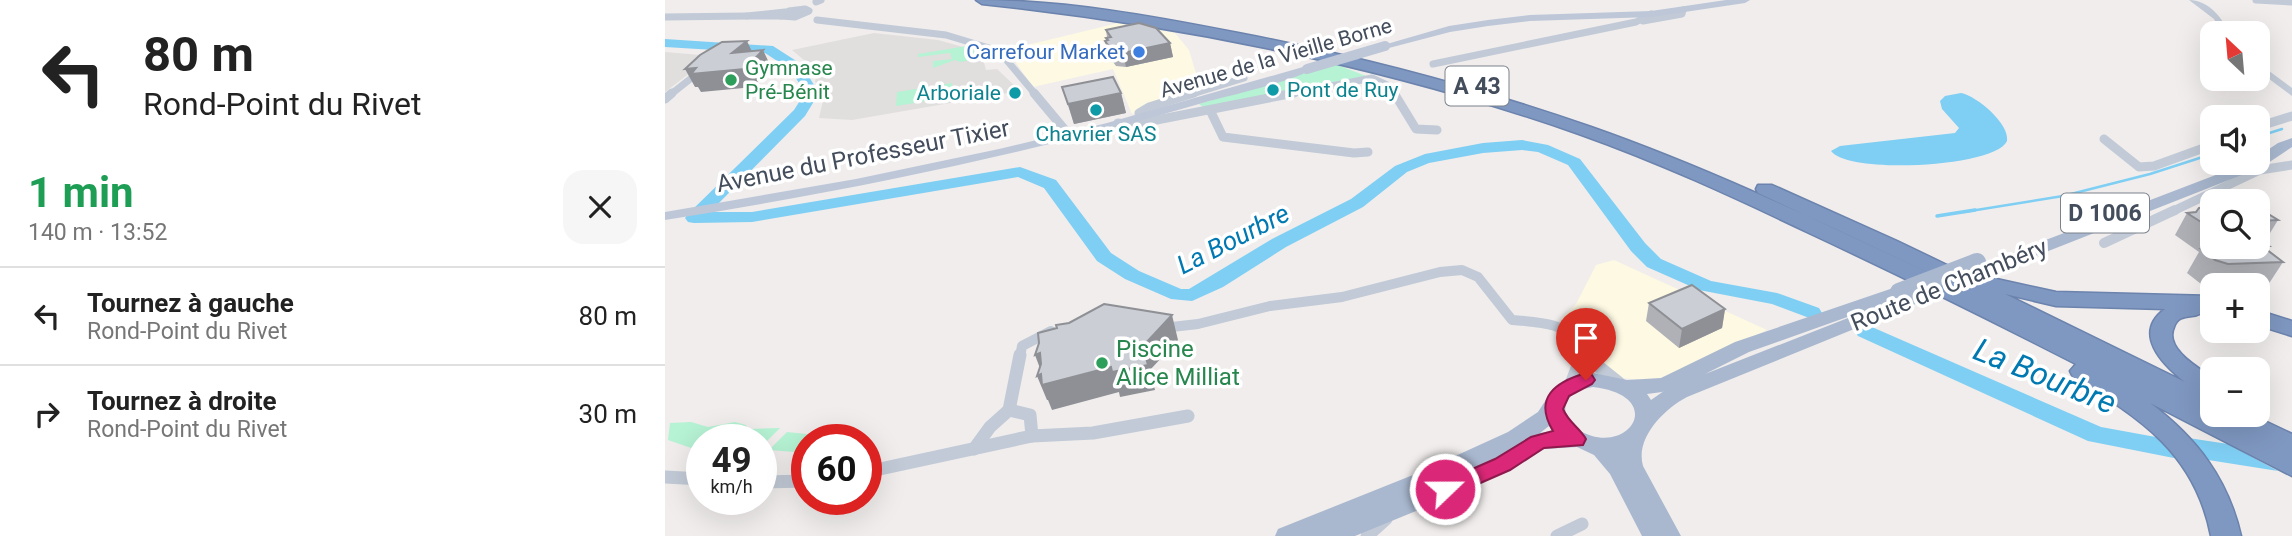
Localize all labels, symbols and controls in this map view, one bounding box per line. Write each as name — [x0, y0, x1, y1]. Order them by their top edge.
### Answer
street label: Avenue de la Vieille Borne — [1157, 13, 1395, 103]
north arrow — [2200, 21, 2270, 91]
map controls — [2200, 21, 2270, 427]
text: 80 m — [143, 26, 254, 83]
icon: left — [28, 28, 119, 119]
place label: Carrefour Market — [966, 40, 1125, 64]
marker: Carrefour Market — [1131, 44, 1147, 60]
place label: Gymnase Pré-Bénit — [745, 56, 833, 104]
road number: A 43 — [1445, 66, 1509, 106]
marker: Gymnase Pré-Bénit — [723, 72, 739, 88]
place label: Pont de Ruy — [1287, 78, 1398, 102]
place label: Arboriale — [917, 81, 1001, 105]
marker: Pont de Ruy — [1265, 82, 1281, 98]
text: Rond-Point du Rivet — [143, 85, 421, 123]
marker: Arboriale — [1007, 85, 1023, 101]
marker: Chavrier SAS — [1088, 102, 1104, 118]
button: sound — [2200, 105, 2270, 175]
street label: Avenue du Professeur Tixier — [714, 114, 1012, 198]
place label: Chavrier SAS — [1036, 122, 1157, 146]
text: 1 min — [28, 168, 134, 217]
button: close — [563, 170, 637, 244]
button: search — [2200, 189, 2270, 259]
road number: D 1006 — [2061, 194, 2149, 232]
water label: La Bourbre — [1172, 198, 1294, 280]
text: 140 m · 13:52 — [28, 219, 167, 246]
street label: Route de Chambéry — [1847, 233, 2052, 337]
button: + — [2200, 273, 2270, 343]
text: Tournez à gauche — [87, 288, 294, 318]
icon: left — [28, 297, 66, 335]
text: 80 m — [579, 301, 637, 331]
pin — [1556, 308, 1616, 380]
text: Rond-Point du Rivet — [87, 318, 287, 345]
icon: arrive — [1567, 319, 1605, 357]
water label: La Bourbre — [1968, 330, 2122, 422]
place label: Piscine Alice Milliat — [1116, 335, 1240, 391]
marker: Piscine Alice Milliat — [1094, 355, 1110, 371]
button: − — [2200, 357, 2270, 427]
text: Tournez à droite — [87, 386, 277, 416]
icon: right — [28, 395, 66, 433]
text: 30 m — [579, 399, 637, 429]
text: Rond-Point du Rivet — [87, 416, 287, 443]
speed limit sign: 60 — [791, 424, 882, 515]
text: 49 — [711, 440, 752, 481]
position arrow — [1408, 452, 1482, 526]
text: km/h — [710, 476, 753, 497]

